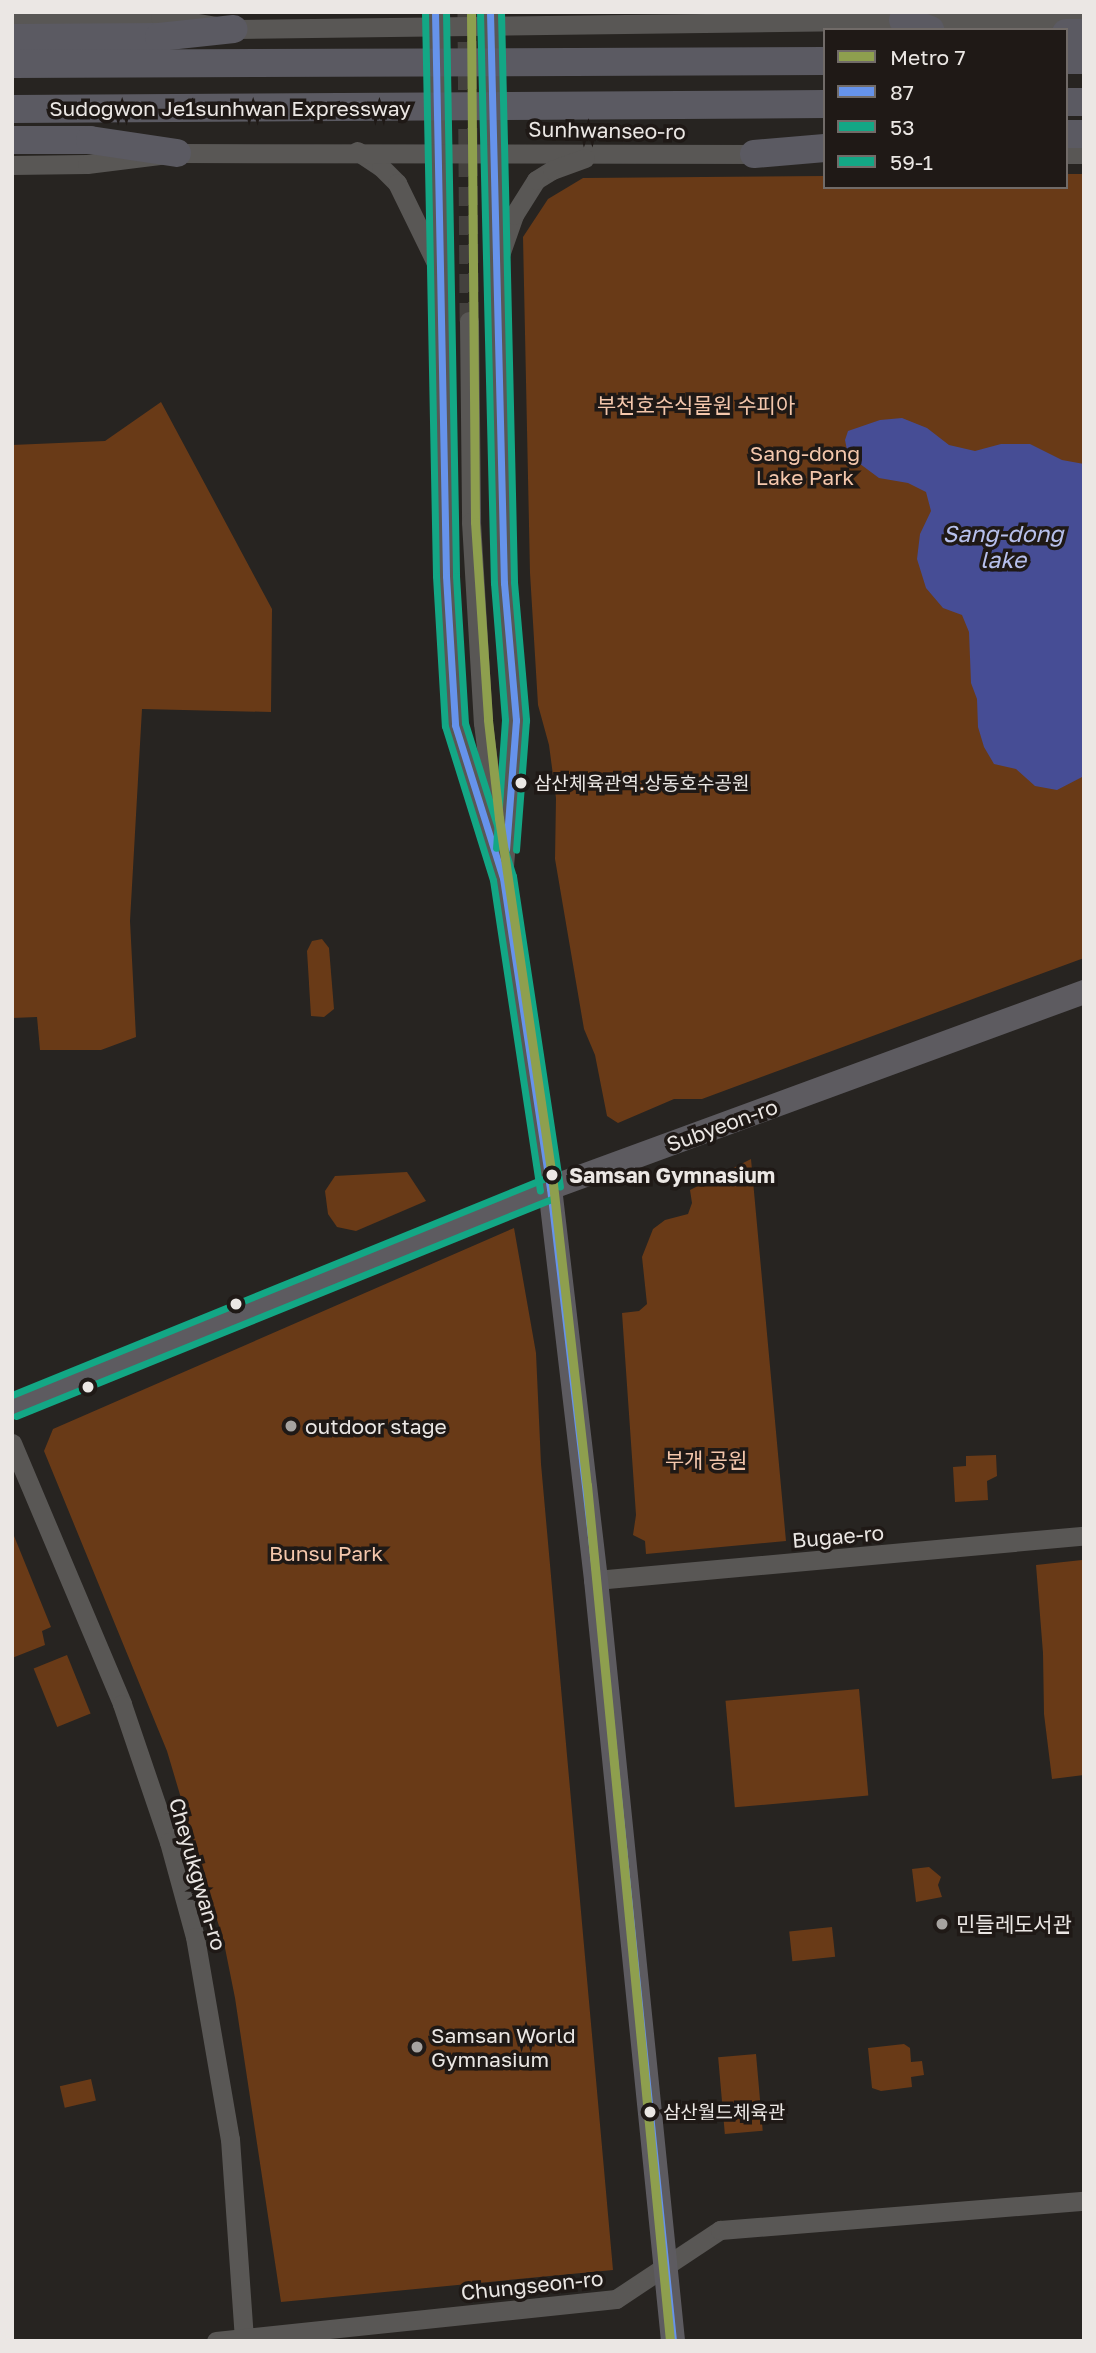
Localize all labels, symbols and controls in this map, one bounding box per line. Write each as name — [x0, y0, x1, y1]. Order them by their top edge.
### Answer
legend — [823, 28, 1068, 189]
text: Metro 7 — [890, 44, 966, 70]
text: 87 — [890, 79, 914, 105]
street label: Sudogwon Je1sunhwan Expressway — [49, 95, 411, 121]
text: 53 — [890, 114, 914, 140]
street label: Sunhwanseo-ro — [528, 116, 686, 144]
text: 59-1 — [890, 149, 933, 175]
park label: 부천호수식물원 수피아 — [597, 392, 795, 418]
park label: Sang-dong Lake Park — [750, 440, 860, 490]
water label: Sang-dong lake — [943, 519, 1063, 573]
place label: 삼산체육관역.상동호수공원 — [534, 772, 749, 794]
marker: 삼산체육관역.상동호수공원 — [514, 776, 528, 790]
street label: Subyeon-ro — [663, 1093, 781, 1157]
place label: Samsan Gymnasium — [569, 1162, 775, 1188]
marker: Samsan Gymnasium — [541, 1164, 563, 1186]
unlabelled marker — [229, 1297, 243, 1311]
unlabelled marker — [81, 1380, 95, 1394]
place label: outdoor stage — [305, 1413, 447, 1439]
marker: outdoor stage — [283, 1418, 299, 1434]
park label: 부개 공원 — [665, 1447, 747, 1473]
street label: Bugae-ro — [791, 1519, 885, 1553]
park label: Bunsu Park — [269, 1540, 383, 1566]
street label: Cheyukgwan-ro — [164, 1795, 232, 1953]
place label: 민들레도서관 — [956, 1911, 1072, 1937]
marker: 민들레도서관 — [934, 1916, 950, 1932]
place label: Samsan World Gymnasium — [431, 2022, 576, 2072]
marker: Samsan World Gymnasium — [409, 2039, 425, 2055]
place label: 삼산월드체육관 — [663, 2101, 785, 2123]
marker: 삼산월드체육관 — [643, 2105, 657, 2119]
street label: Chungseon-ro — [460, 2265, 604, 2305]

